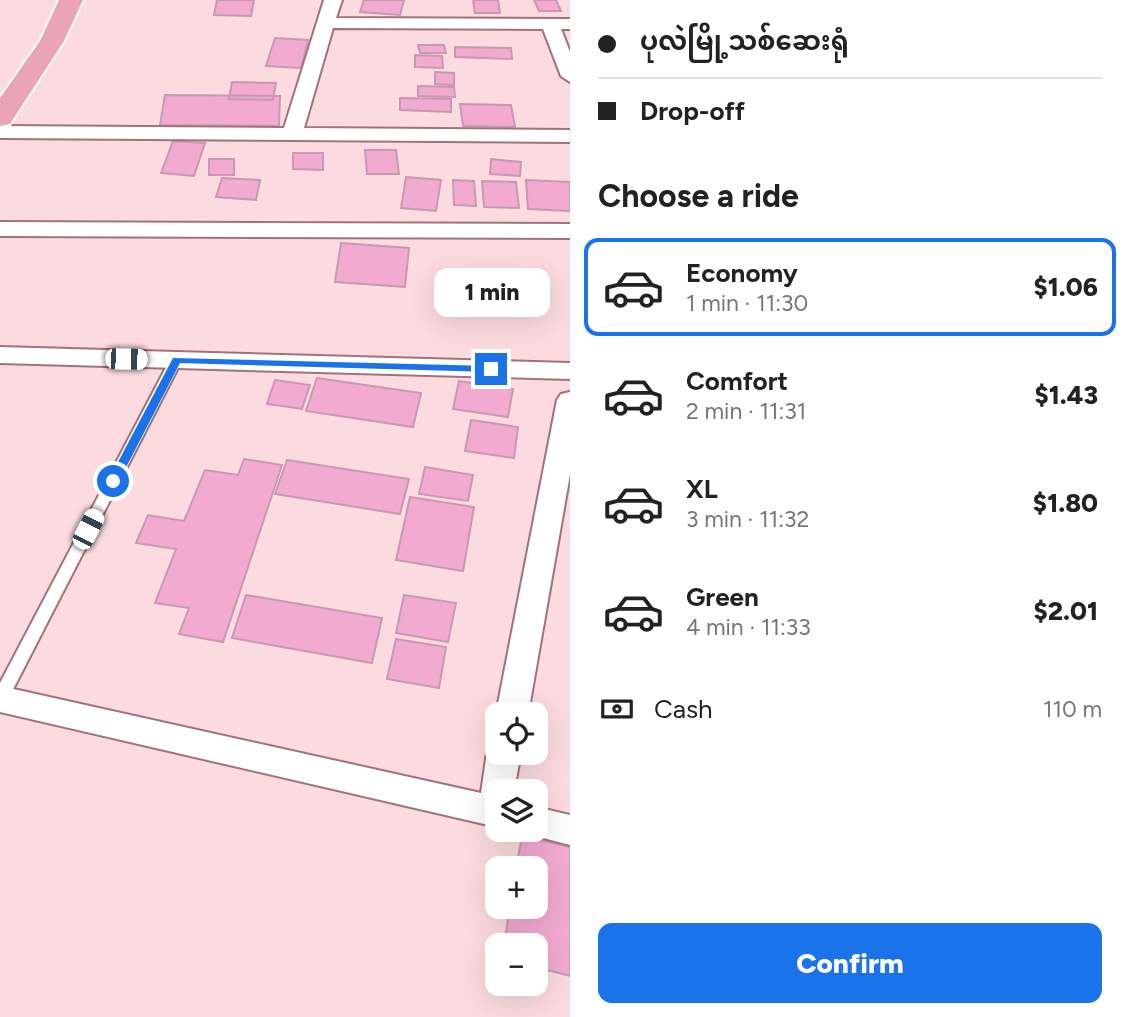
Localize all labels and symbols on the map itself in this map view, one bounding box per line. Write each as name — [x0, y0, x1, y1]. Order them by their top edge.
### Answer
callout: 1 min — [433, 268, 549, 316]
car — [105, 348, 148, 370]
route end — [475, 353, 507, 385]
route start — [97, 465, 129, 497]
car — [70, 506, 107, 552]

